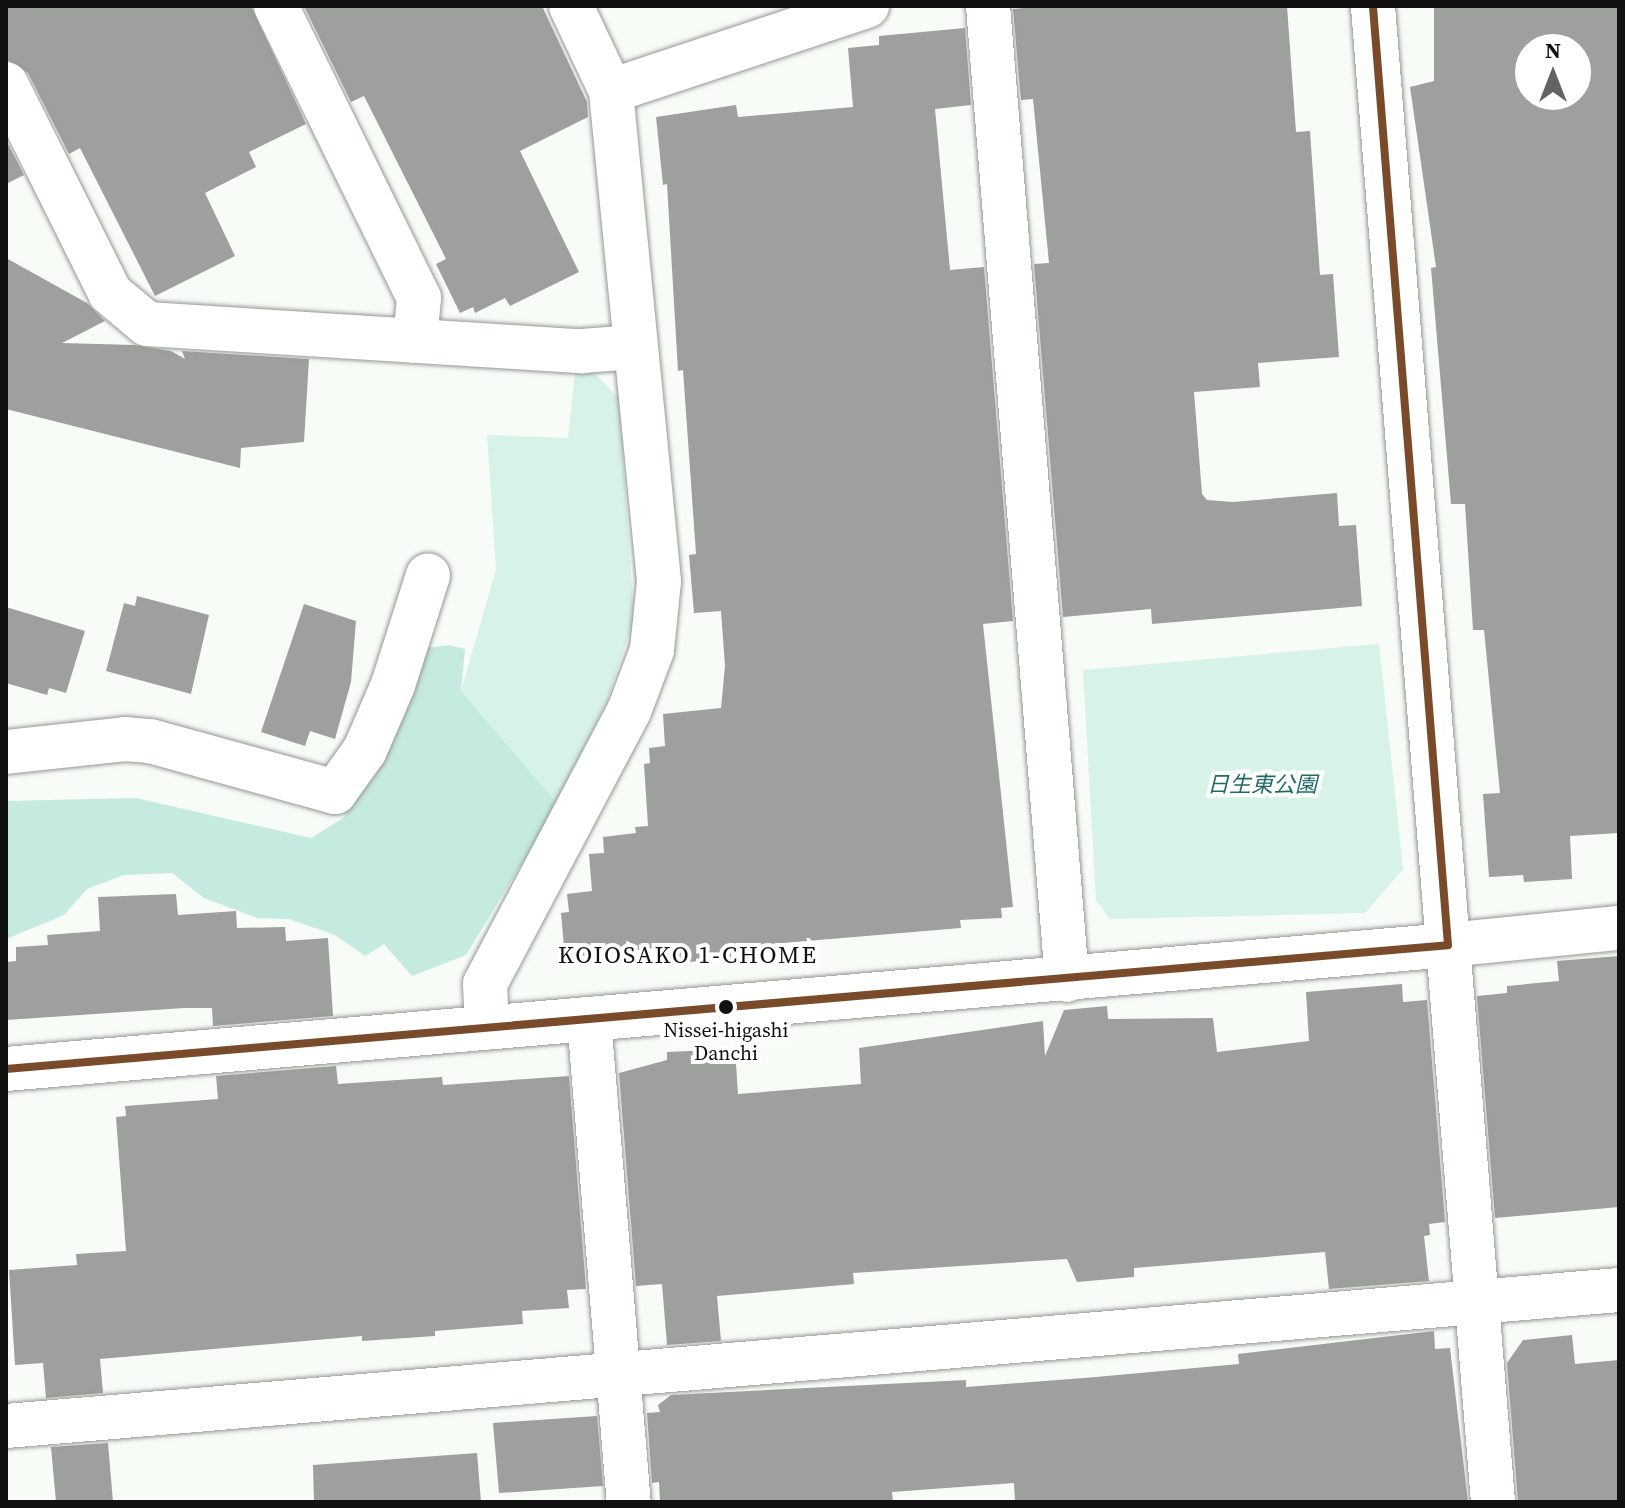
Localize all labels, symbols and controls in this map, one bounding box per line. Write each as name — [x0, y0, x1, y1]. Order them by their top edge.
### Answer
north arrow — [1513, 32, 1593, 112]
text: N — [1545, 35, 1561, 65]
park label: 日生東公園 — [1207, 772, 1317, 798]
district label: KOIOSAKO 1-CHOME — [558, 941, 818, 969]
marker: Nissei-higashi Danchi — [718, 999, 734, 1015]
place label: Nissei-higashi Danchi — [664, 1018, 788, 1065]

